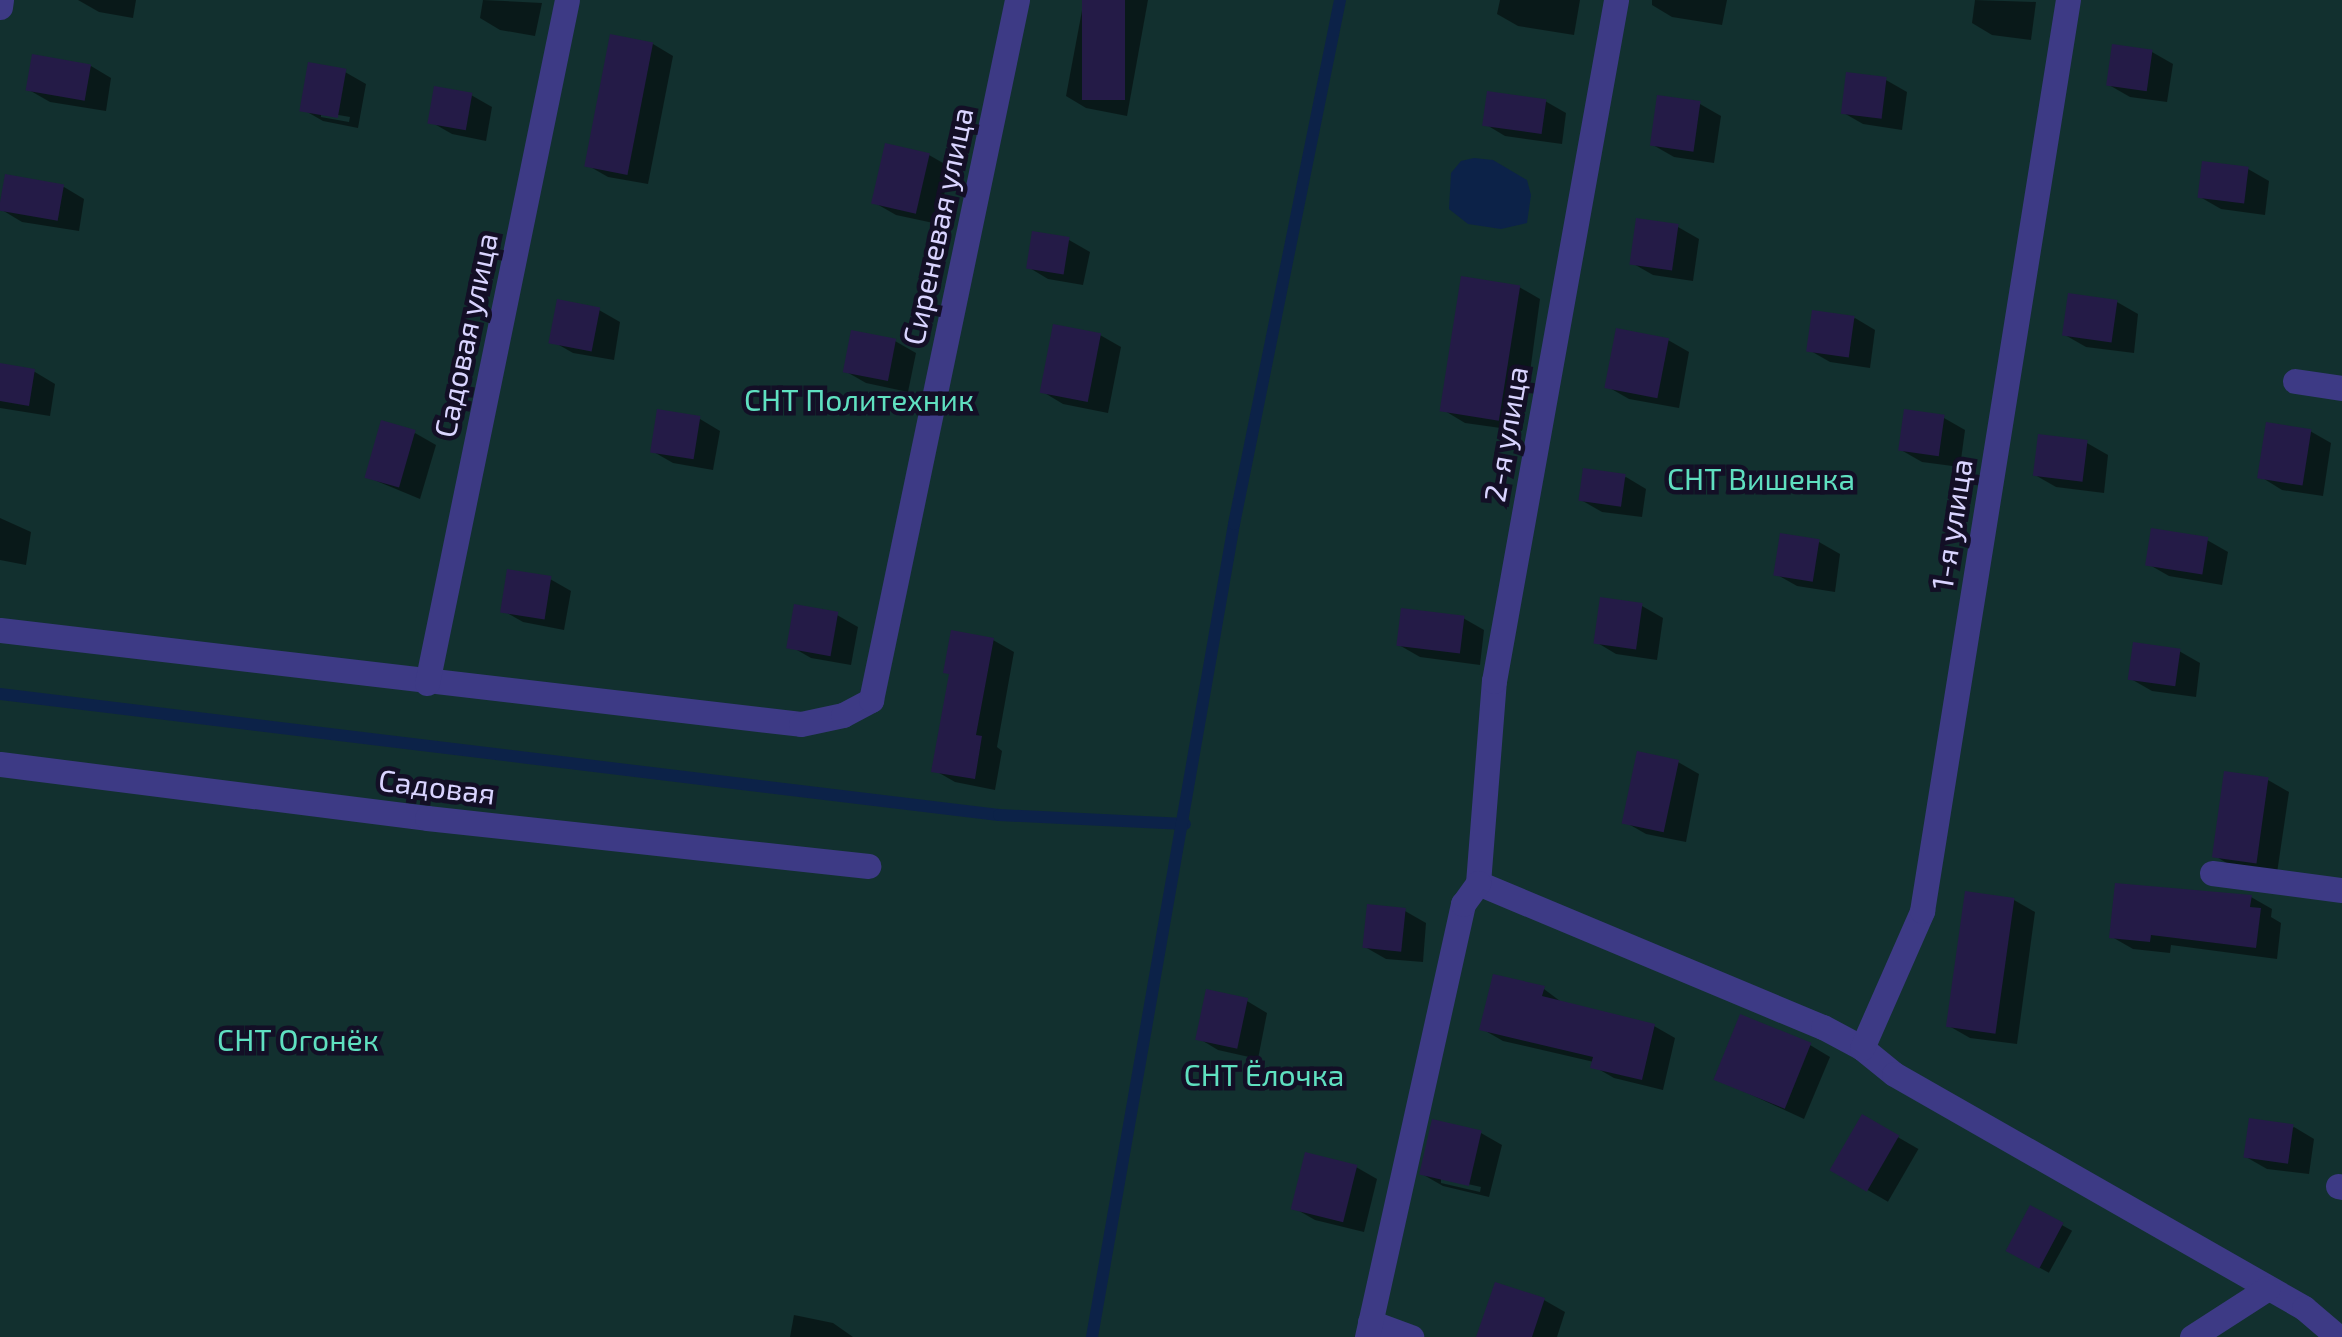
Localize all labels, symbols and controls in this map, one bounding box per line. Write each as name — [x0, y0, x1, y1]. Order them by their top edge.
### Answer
street label: Сиреневая улица — [894, 104, 980, 348]
street label: Садовая улица — [426, 229, 504, 441]
street label: 2-я улица — [1475, 363, 1535, 505]
park label: СНТ Политехник — [744, 381, 974, 417]
street label: 1-я улица — [1923, 456, 1979, 592]
park label: СНТ Вишенка — [1667, 460, 1855, 496]
street label: Садовая — [376, 761, 498, 811]
park label: СНТ Огонёк — [217, 1021, 379, 1057]
park label: СНТ Ёлочка — [1184, 1056, 1344, 1092]

